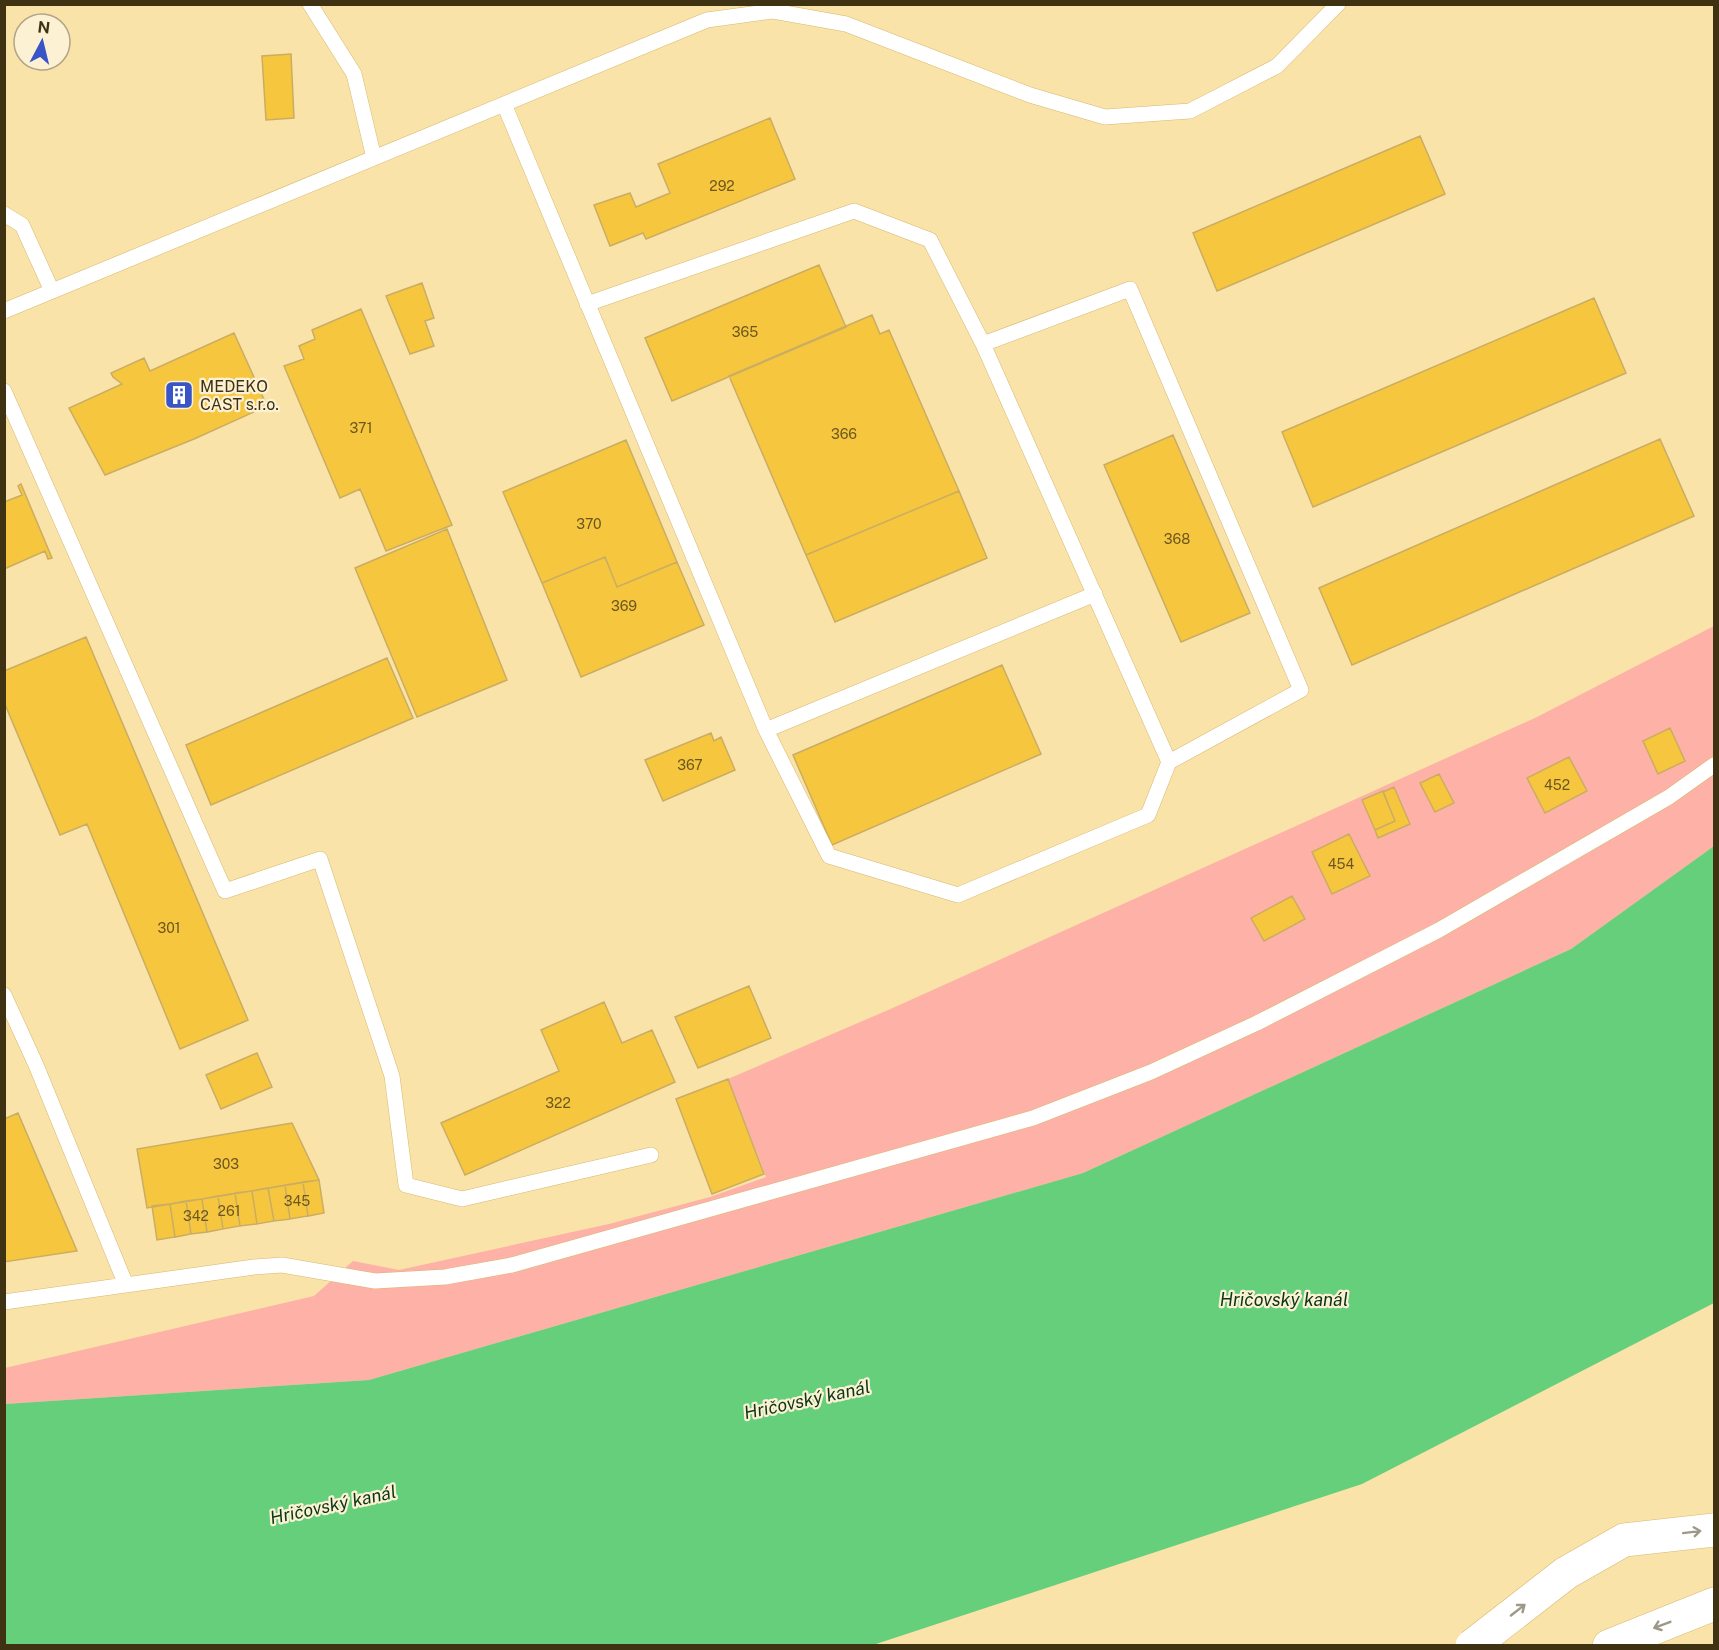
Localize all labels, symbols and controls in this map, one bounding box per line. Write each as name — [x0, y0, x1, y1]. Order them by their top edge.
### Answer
north arrow — [12, 12, 72, 72]
text: N — [36, 17, 51, 38]
house number: 292 — [709, 178, 735, 194]
house number: 365 — [732, 324, 758, 340]
place label: MEDEKO CAST s.r.o. — [200, 377, 279, 414]
building icon: MEDEKO CAST s.r.o. — [163, 379, 195, 411]
house number: 371 — [350, 420, 372, 436]
house number: 366 — [831, 426, 857, 442]
house number: 370 — [576, 516, 602, 532]
house number: 368 — [1164, 531, 1190, 547]
house number: 369 — [611, 598, 637, 614]
house number: 367 — [677, 757, 703, 773]
house number: 452 — [1544, 777, 1570, 793]
house number: 454 — [1328, 856, 1354, 872]
house number: 301 — [158, 920, 181, 936]
house number: 322 — [545, 1095, 571, 1111]
house number: 303 — [213, 1156, 239, 1172]
house number: 345 — [284, 1193, 310, 1209]
house number: 261 — [218, 1203, 240, 1219]
house number: 342 — [183, 1208, 209, 1224]
water label: Hričovský kanál — [1220, 1289, 1348, 1310]
water label: Hričovský kanál — [742, 1376, 872, 1423]
water label: Hričovský kanál — [268, 1481, 398, 1528]
one-way arrow — [1681, 1527, 1701, 1538]
one-way arrow — [1510, 1603, 1526, 1616]
one-way arrow — [1653, 1621, 1672, 1632]

